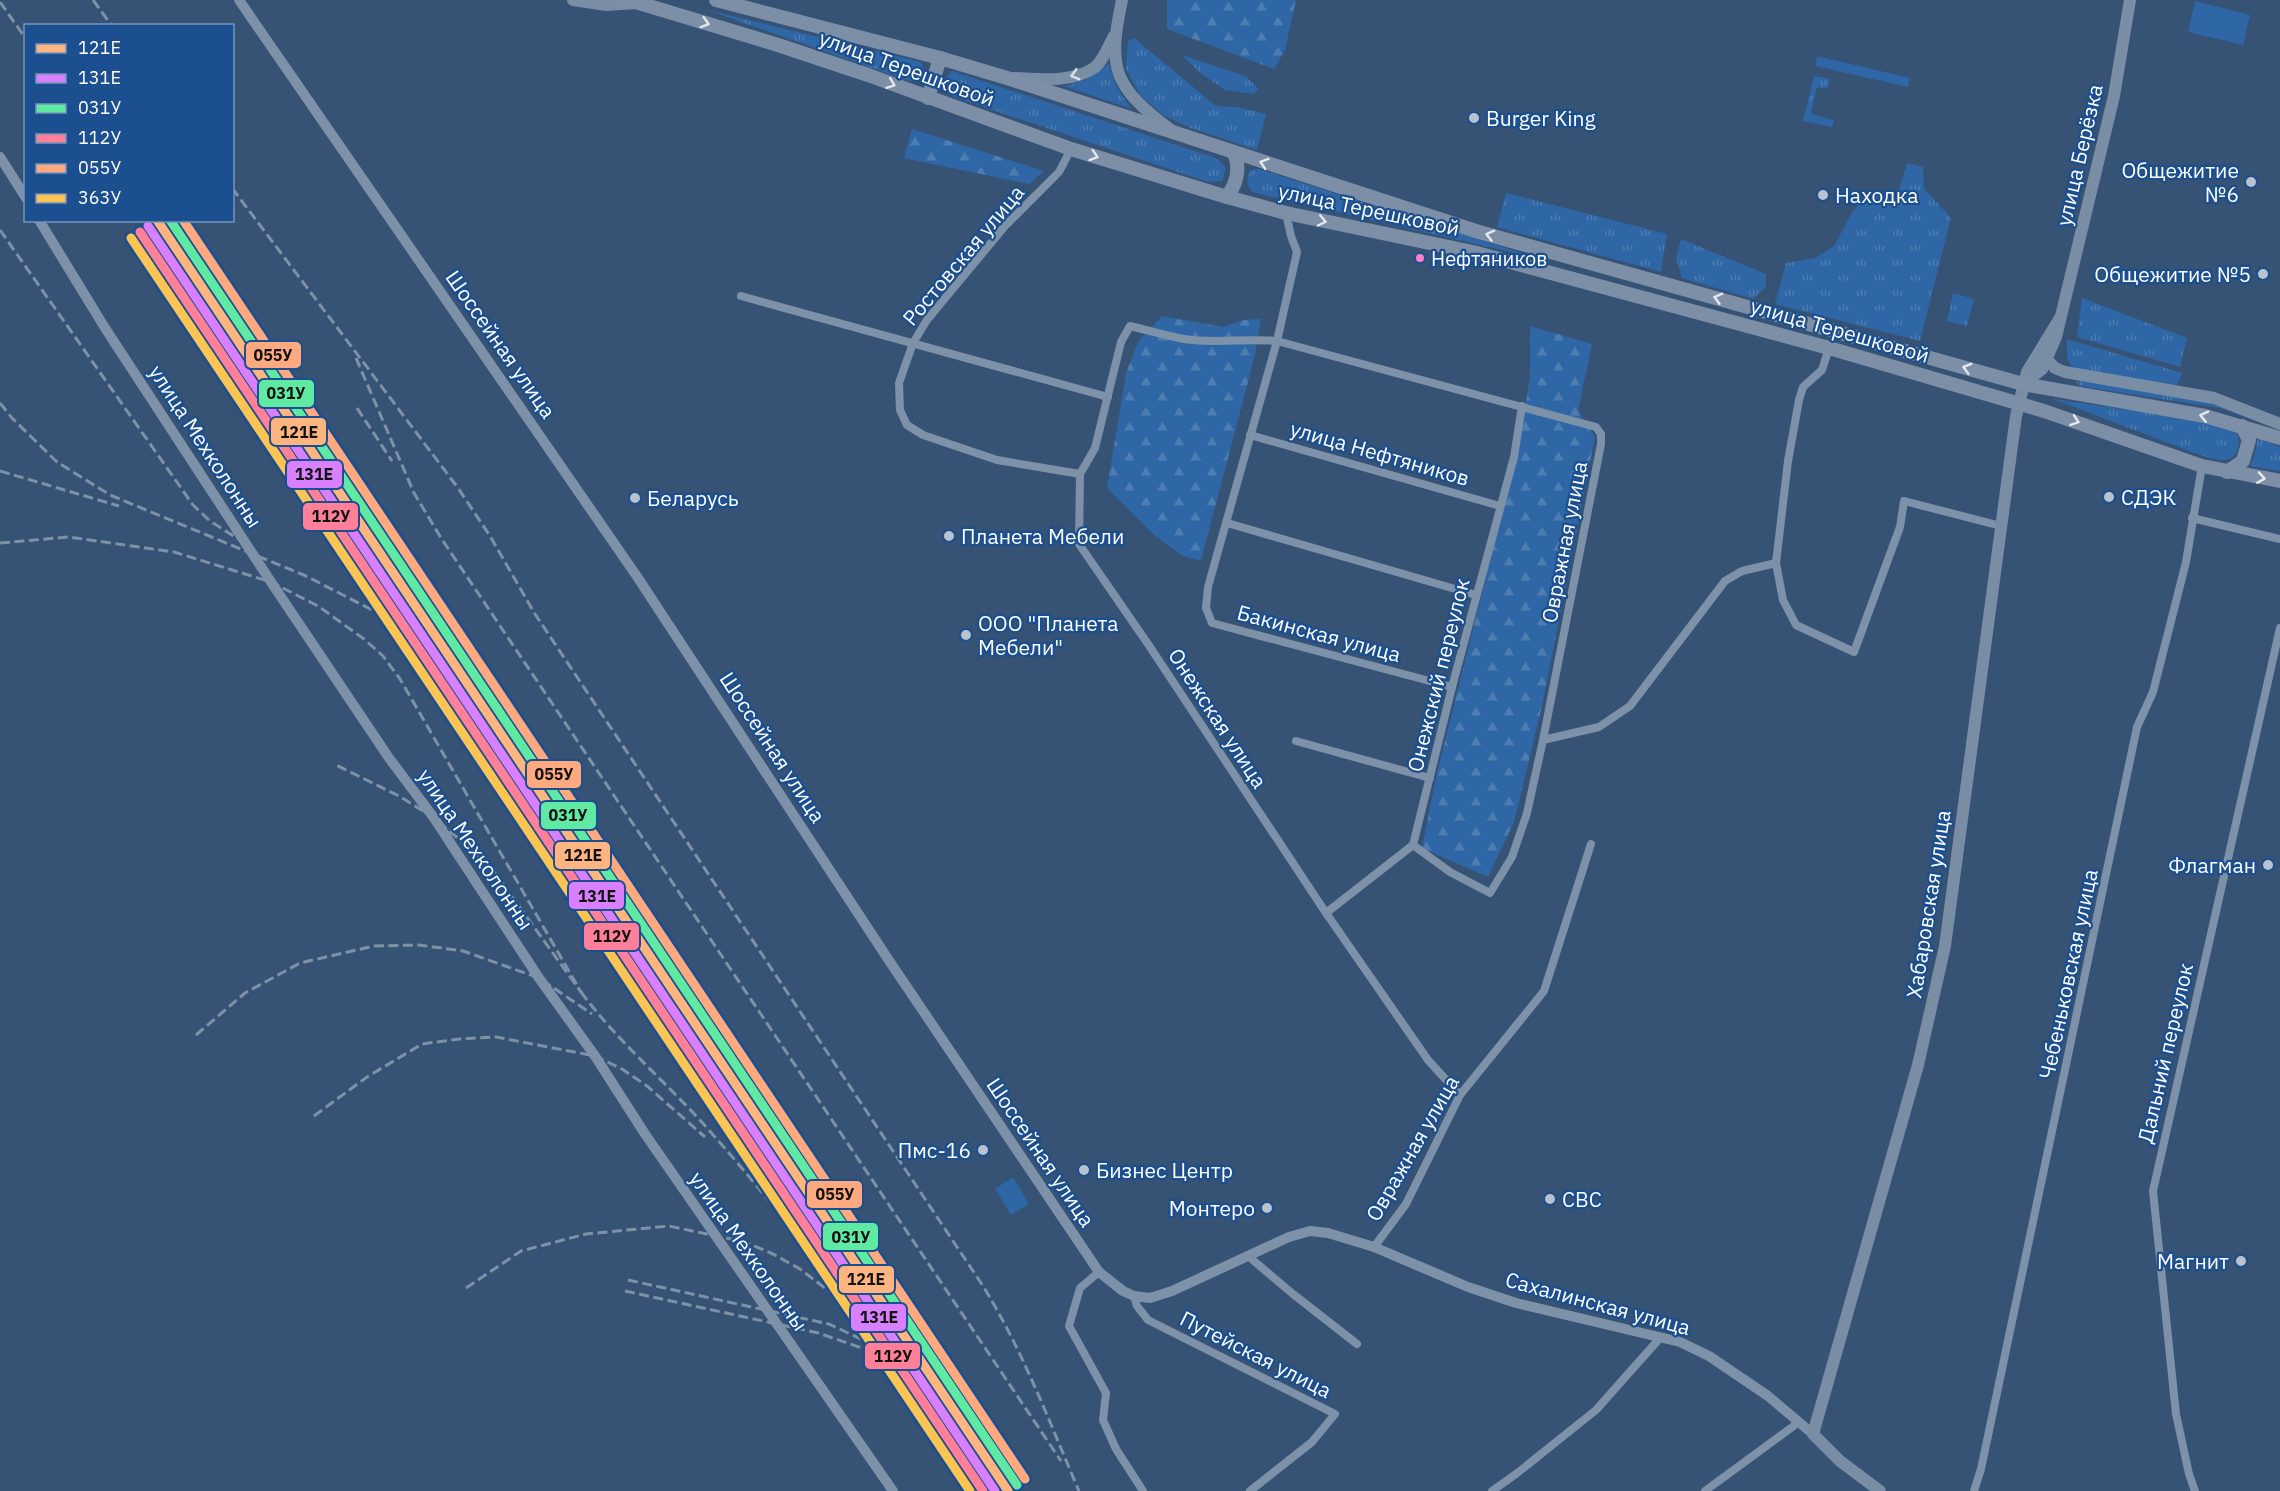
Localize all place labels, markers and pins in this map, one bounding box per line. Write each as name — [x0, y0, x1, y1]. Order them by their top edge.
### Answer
place label: Burger King — [1486, 104, 1596, 132]
marker: Burger King — [1467, 111, 1481, 125]
place label: Общежитие №6 — [2121, 156, 2239, 208]
marker: Общежитие №6 — [2244, 175, 2258, 189]
place label: Находка — [1835, 181, 1918, 209]
marker: Находка — [1816, 188, 1830, 202]
place label: Нефтяников — [1431, 245, 1547, 272]
marker: Нефтяников — [1414, 252, 1426, 264]
place label: Общежитие №5 — [2094, 260, 2251, 288]
marker: Общежитие №5 — [2256, 267, 2270, 281]
place label: СДЭК — [2121, 483, 2176, 511]
place label: Беларусь — [647, 484, 739, 512]
marker: СДЭК — [2102, 490, 2116, 504]
marker: Беларусь — [628, 491, 642, 505]
place label: Планета Мебели — [961, 522, 1124, 550]
marker: Планета Мебели — [942, 529, 956, 543]
place label: ООО "Планета Мебели" — [978, 609, 1118, 661]
marker: ООО "Планета Мебели" — [959, 628, 973, 642]
place label: Флагман — [2168, 851, 2256, 879]
marker: Флагман — [2261, 858, 2275, 872]
place label: Пмс-16 — [898, 1136, 971, 1164]
marker: Пмс-16 — [976, 1143, 990, 1157]
place label: Бизнес Центр — [1096, 1156, 1233, 1184]
marker: Бизнес Центр — [1077, 1163, 1091, 1177]
place label: СВС — [1562, 1185, 1602, 1213]
marker: СВС — [1543, 1192, 1557, 1206]
place label: Монтеро — [1169, 1194, 1255, 1222]
marker: Монтеро — [1260, 1201, 1274, 1215]
place label: Магнит — [2157, 1247, 2229, 1275]
marker: Магнит — [2234, 1254, 2248, 1268]

